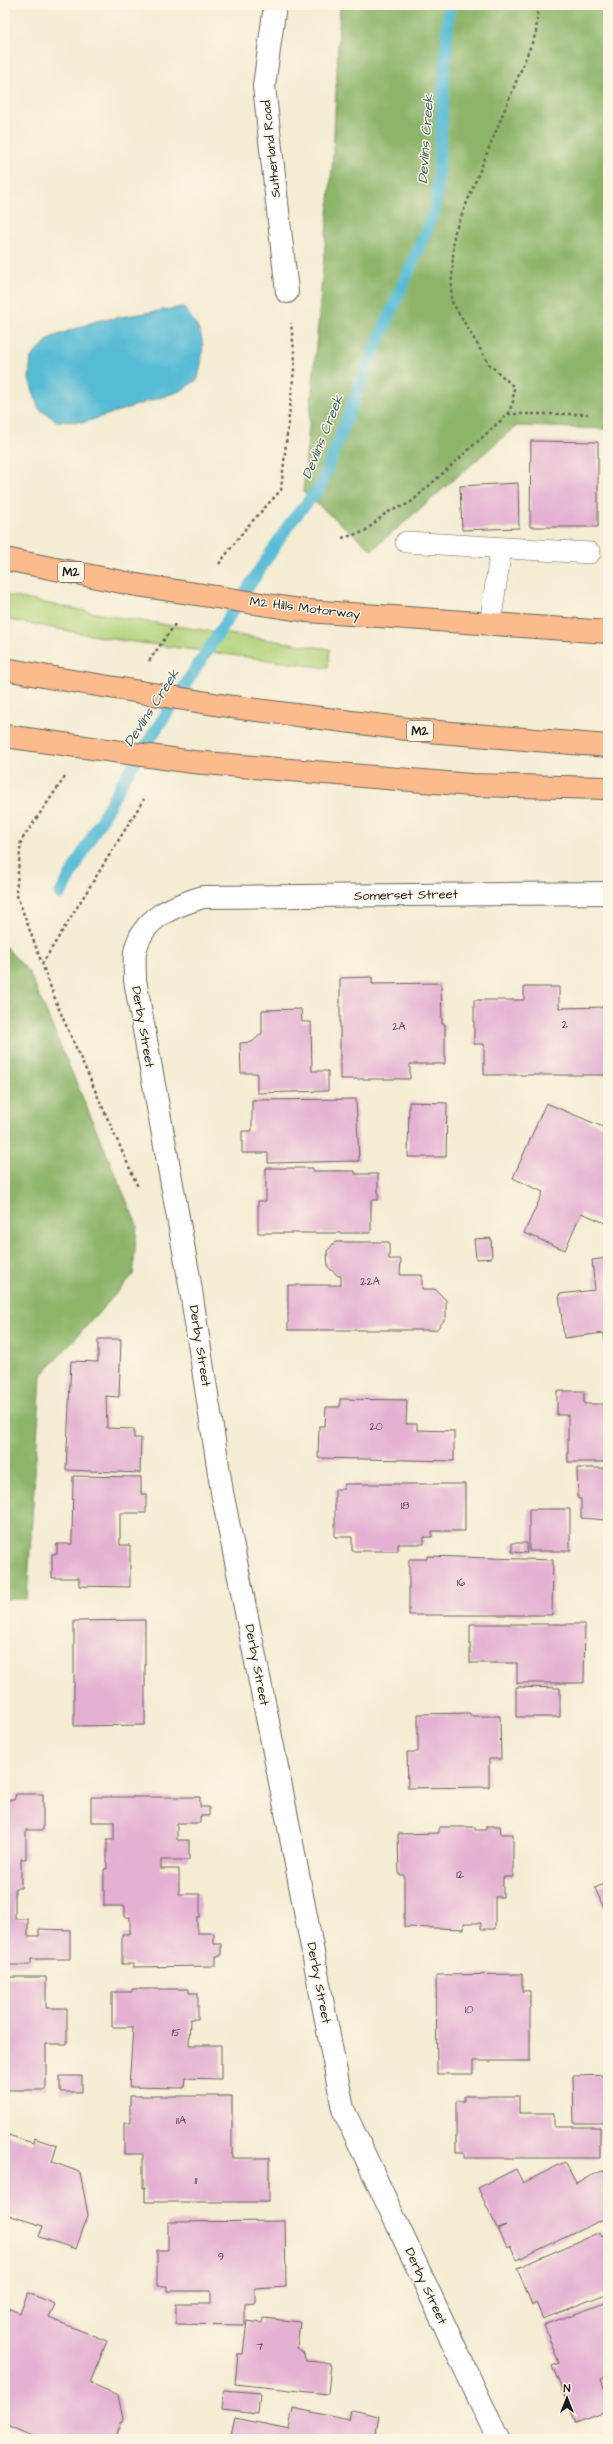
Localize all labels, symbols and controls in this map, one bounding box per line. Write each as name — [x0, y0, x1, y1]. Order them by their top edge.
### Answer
water label: Devlins Creek — [413, 93, 439, 184]
street label: Sutherland Road — [257, 99, 285, 199]
water label: Devlins Creek — [297, 392, 349, 482]
road number: M2 — [58, 562, 84, 582]
street label: M2 Hills Motorway — [249, 592, 361, 625]
water label: Devlins Creek — [119, 665, 185, 751]
road number: M2 — [407, 721, 433, 741]
street label: Somerset Street — [354, 885, 459, 905]
street label: Derby Street — [126, 985, 159, 1070]
house number: 2 — [562, 1017, 569, 1032]
house number: 2A — [392, 1019, 406, 1034]
house number: 22A — [360, 1274, 380, 1289]
street label: Derby Street — [184, 1304, 215, 1389]
house number: 20 — [369, 1419, 383, 1434]
house number: 18 — [401, 1498, 409, 1513]
house number: 16 — [457, 1575, 465, 1590]
street label: Derby Street — [239, 1623, 274, 1708]
house number: 12 — [456, 1867, 465, 1882]
street label: Derby Street — [301, 1941, 336, 2026]
house number: 10 — [465, 2002, 473, 2017]
house number: 15 — [171, 2025, 181, 2040]
house number: 11A — [176, 2113, 186, 2128]
house number: 11 — [195, 2173, 198, 2188]
street label: Derby Street — [400, 2245, 452, 2328]
house number: 9 — [218, 2249, 224, 2264]
house number: 7 — [257, 2339, 264, 2354]
north arrow — [547, 2378, 587, 2418]
text: N — [564, 2381, 571, 2396]

